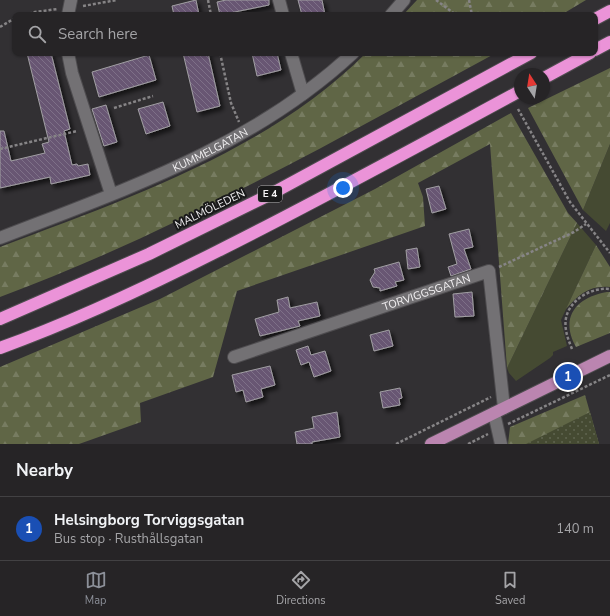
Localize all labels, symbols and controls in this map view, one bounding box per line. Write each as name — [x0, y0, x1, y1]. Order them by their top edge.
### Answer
search box — [12, 12, 598, 56]
icon: search — [26, 23, 48, 45]
text: Search here — [58, 24, 138, 44]
north arrow — [514, 68, 550, 104]
street label: KUMMELGATAN — [170, 124, 250, 175]
your location — [333, 178, 353, 198]
street label: MALMÖLEDEN — [172, 186, 248, 232]
road number: E 4 — [258, 186, 282, 202]
street label: TORVIGGSGATAN — [380, 270, 472, 314]
pin: 1 — [555, 362, 581, 392]
text: Nearby — [16, 459, 73, 482]
text: Helsingborg Torviggsgatan — [54, 510, 244, 530]
text: 1 — [25, 520, 33, 538]
text: 140 m — [556, 520, 594, 538]
text: Bus stop · Rusthållsgatan — [54, 530, 203, 548]
tab: Map — [85, 569, 107, 608]
tab: Directions — [276, 569, 326, 608]
tab: Saved — [495, 569, 525, 608]

